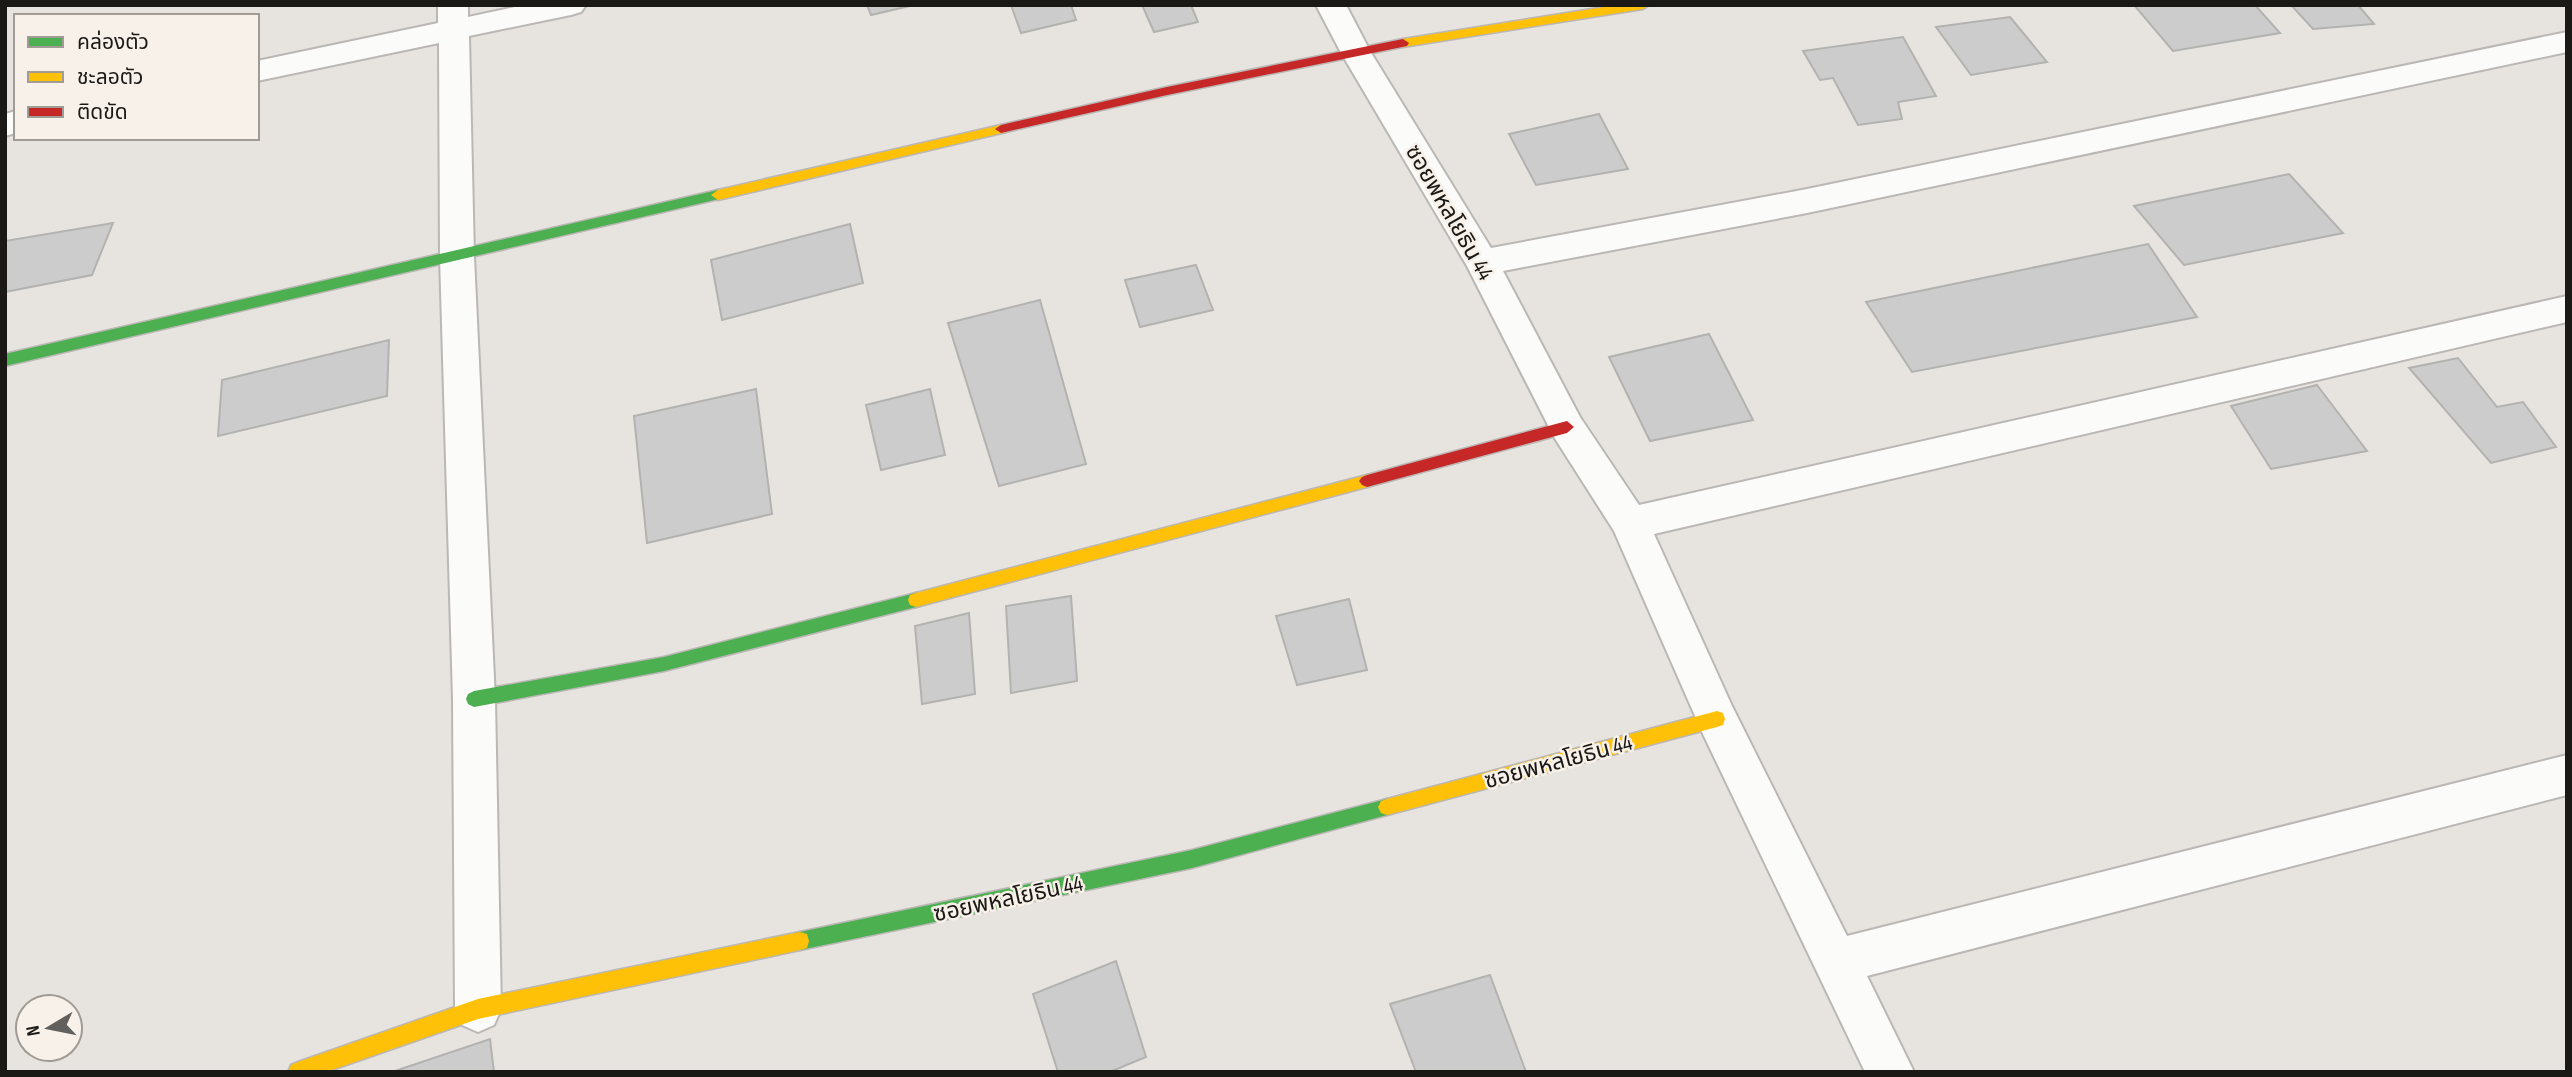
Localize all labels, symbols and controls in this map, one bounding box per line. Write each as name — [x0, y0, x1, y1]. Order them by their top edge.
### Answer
legend — [14, 14, 259, 140]
text: คล่องตัว — [77, 30, 149, 55]
text: ชะลอตัว — [77, 65, 143, 90]
text: ติดขัด — [77, 100, 128, 125]
street label: ซอยพหลโยธิน 44 — [1399, 140, 1499, 286]
street label: ซอยพหลโยธิน 44 — [1481, 729, 1636, 795]
street label: ซอยพหลโยธิน 44 — [931, 869, 1086, 928]
north arrow — [14, 993, 84, 1063]
text: N — [22, 1024, 46, 1038]

